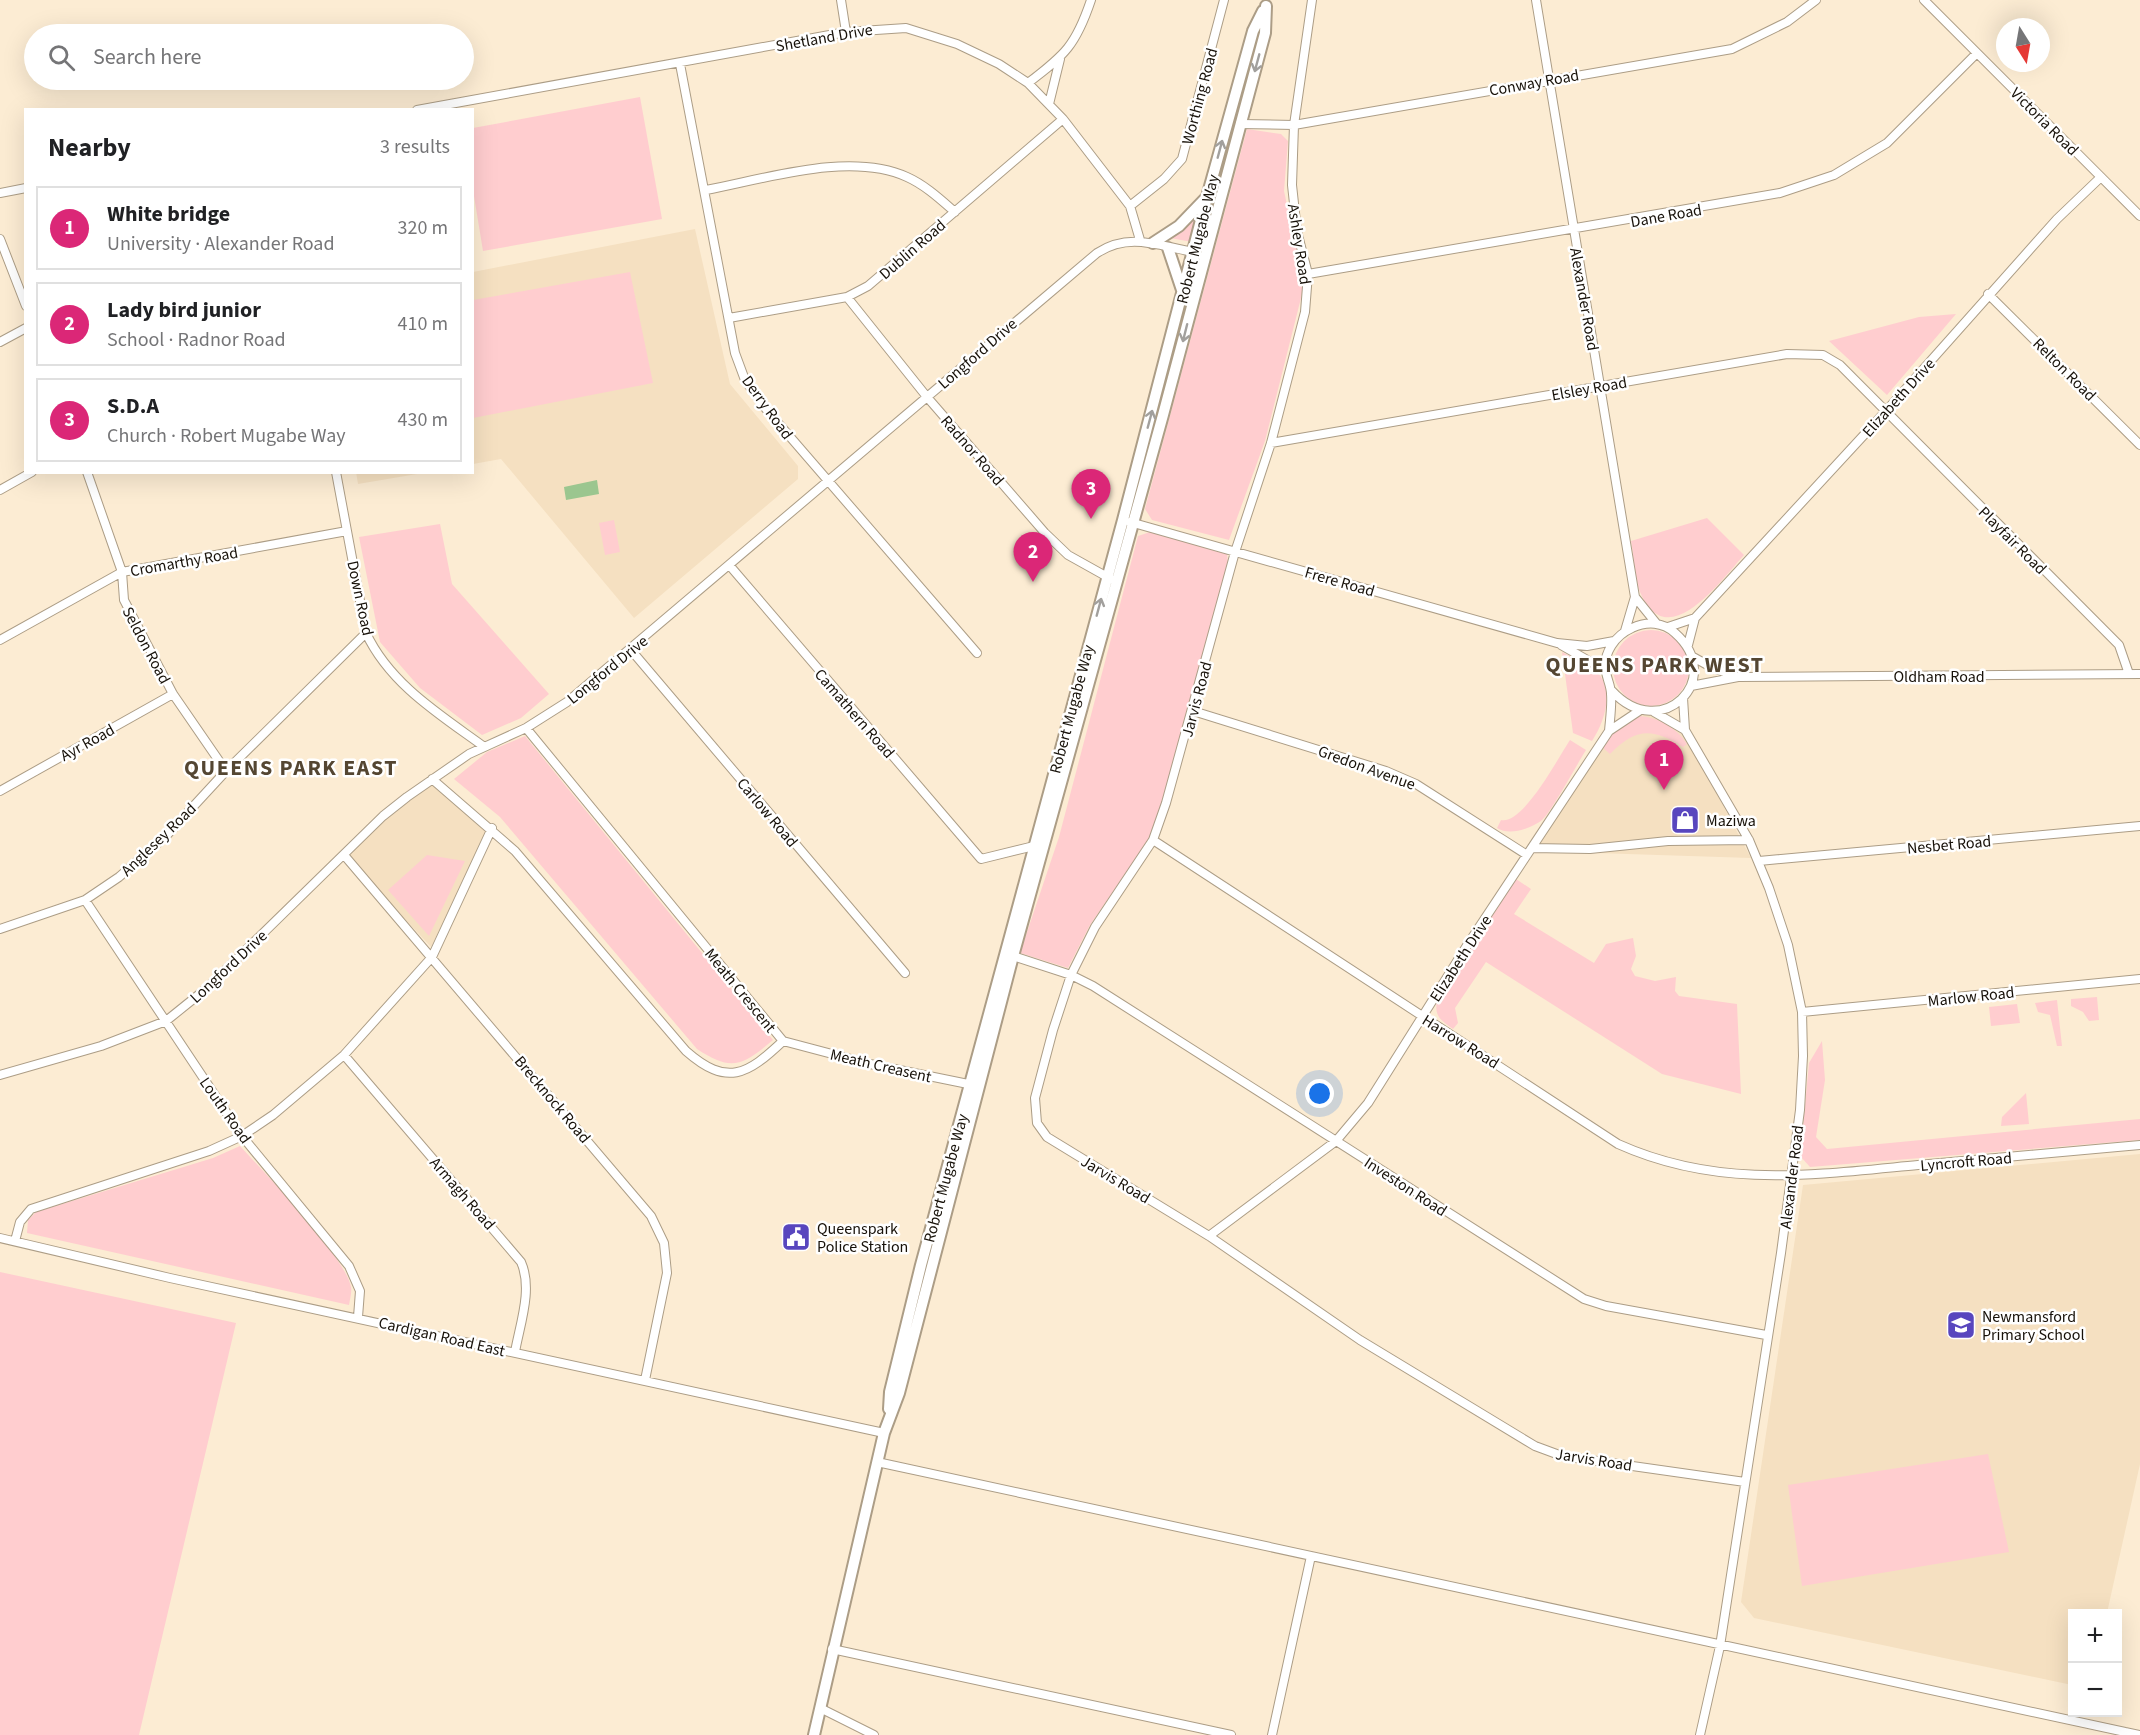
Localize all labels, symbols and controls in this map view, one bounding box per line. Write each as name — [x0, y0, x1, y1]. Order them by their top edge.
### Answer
north arrow — [1996, 18, 2050, 72]
street label: Shetland Drive — [774, 19, 874, 57]
search box — [24, 24, 474, 90]
icon: search — [45, 41, 78, 74]
text: Search here — [93, 41, 201, 73]
street label: Worthing Road — [1177, 45, 1223, 147]
one-way arrow — [1250, 53, 1262, 72]
street label: Conway Road — [1487, 64, 1581, 102]
street label: Victoria Road — [2005, 83, 2083, 161]
text: Nearby — [48, 129, 131, 166]
text: 3 results — [380, 133, 450, 161]
one-way arrow — [1215, 140, 1226, 159]
street label: Robert Mugabe Way — [1171, 172, 1225, 306]
text: White bridge — [107, 198, 230, 230]
street label: Dane Road — [1629, 199, 1704, 233]
street label: Ashley Road — [1282, 202, 1316, 286]
text: 1 — [64, 214, 75, 242]
text: 320 m — [398, 214, 448, 242]
street label: Dublin Road — [875, 215, 951, 285]
text: University · Alexander Road — [107, 230, 335, 258]
street label: Alexander Road — [1564, 246, 1604, 352]
text: Lady bird junior — [107, 294, 261, 326]
text: 2 — [64, 310, 75, 338]
text: 410 m — [398, 310, 448, 338]
street label: Longford Drive — [933, 313, 1022, 394]
one-way arrow — [1178, 323, 1190, 342]
text: School · Radnor Road — [107, 326, 286, 354]
street label: Relton Road — [2028, 333, 2101, 406]
street label: Elizabeth Drive — [1857, 353, 1940, 442]
street label: Derry Road — [736, 371, 798, 444]
street label: Elsley Road — [1550, 372, 1629, 406]
text: S.D.A — [107, 390, 159, 422]
text: 3 — [64, 406, 75, 434]
text: 430 m — [398, 406, 448, 434]
one-way arrow — [1144, 410, 1156, 429]
street label: Radnor Road — [936, 411, 1009, 491]
text: Church · Robert Mugabe Way — [107, 422, 346, 450]
pin: 3 — [1072, 470, 1110, 519]
street label: Playfair Road — [1973, 502, 2051, 580]
pin: 2 — [1014, 532, 1052, 582]
street label: Cromarthy Road — [128, 542, 240, 582]
street label: Down Road — [341, 559, 379, 638]
street label: Frere Road — [1302, 561, 1377, 602]
one-way arrow — [1094, 598, 1105, 617]
street label: Seldon Road — [117, 603, 176, 688]
street label: Longford Drive — [562, 630, 653, 709]
street label: Robert Mugabe Way — [1044, 642, 1100, 776]
district label: QUEENS PARK WEST — [1545, 649, 1765, 681]
street label: Jarvis Road — [1176, 659, 1218, 739]
street label: Camathern Road — [809, 664, 899, 763]
street label: Oldham Road — [1893, 666, 1985, 688]
street label: Ayr Road — [56, 719, 119, 767]
street label: Gredon Avenue — [1315, 740, 1418, 796]
pin: 1 — [1644, 740, 1684, 790]
district label: QUEENS PARK EAST — [184, 752, 398, 784]
street label: Carlow Road — [732, 773, 803, 852]
street label: Anglesey Road — [116, 798, 201, 881]
shop icon: Maziwa — [1669, 804, 1701, 836]
place label: Maziwa — [1706, 810, 1756, 832]
street label: Nesbet Road — [1906, 830, 1992, 860]
street label: Elizabeth Drive — [1424, 911, 1497, 1006]
street label: Longford Drive — [185, 925, 272, 1008]
street label: Meath Crescent — [699, 944, 781, 1038]
street label: Marlow Road — [1927, 982, 2016, 1012]
street label: Harrow Road — [1418, 1009, 1503, 1074]
street label: Meath Creasent — [828, 1044, 934, 1088]
street label: Brecknock Road — [509, 1051, 595, 1148]
street label: Louth Road — [194, 1073, 256, 1148]
your location — [1305, 1079, 1334, 1108]
street label: Robert Mugabe Way — [918, 1111, 974, 1245]
street label: Alexander Road — [1775, 1124, 1809, 1230]
street label: Lyncroft Road — [1919, 1147, 2013, 1177]
street label: Jarvis Road — [1077, 1151, 1154, 1209]
street label: Investon Road — [1360, 1152, 1451, 1222]
street label: Armagh Road — [424, 1153, 500, 1235]
place label: Queenspark Police Station — [817, 1218, 908, 1258]
public building icon: Queenspark Police Station — [780, 1221, 812, 1253]
place label: Newmansford Primary School — [1982, 1306, 2084, 1346]
school or university icon: Newmansford Primary School — [1945, 1309, 1977, 1341]
street label: Cardigan Road East — [376, 1312, 508, 1362]
street label: Jarvis Road — [1554, 1443, 1634, 1477]
map controls — [2068, 1609, 2122, 1717]
button: + — [2068, 1609, 2122, 1663]
button: − — [2068, 1663, 2122, 1717]

